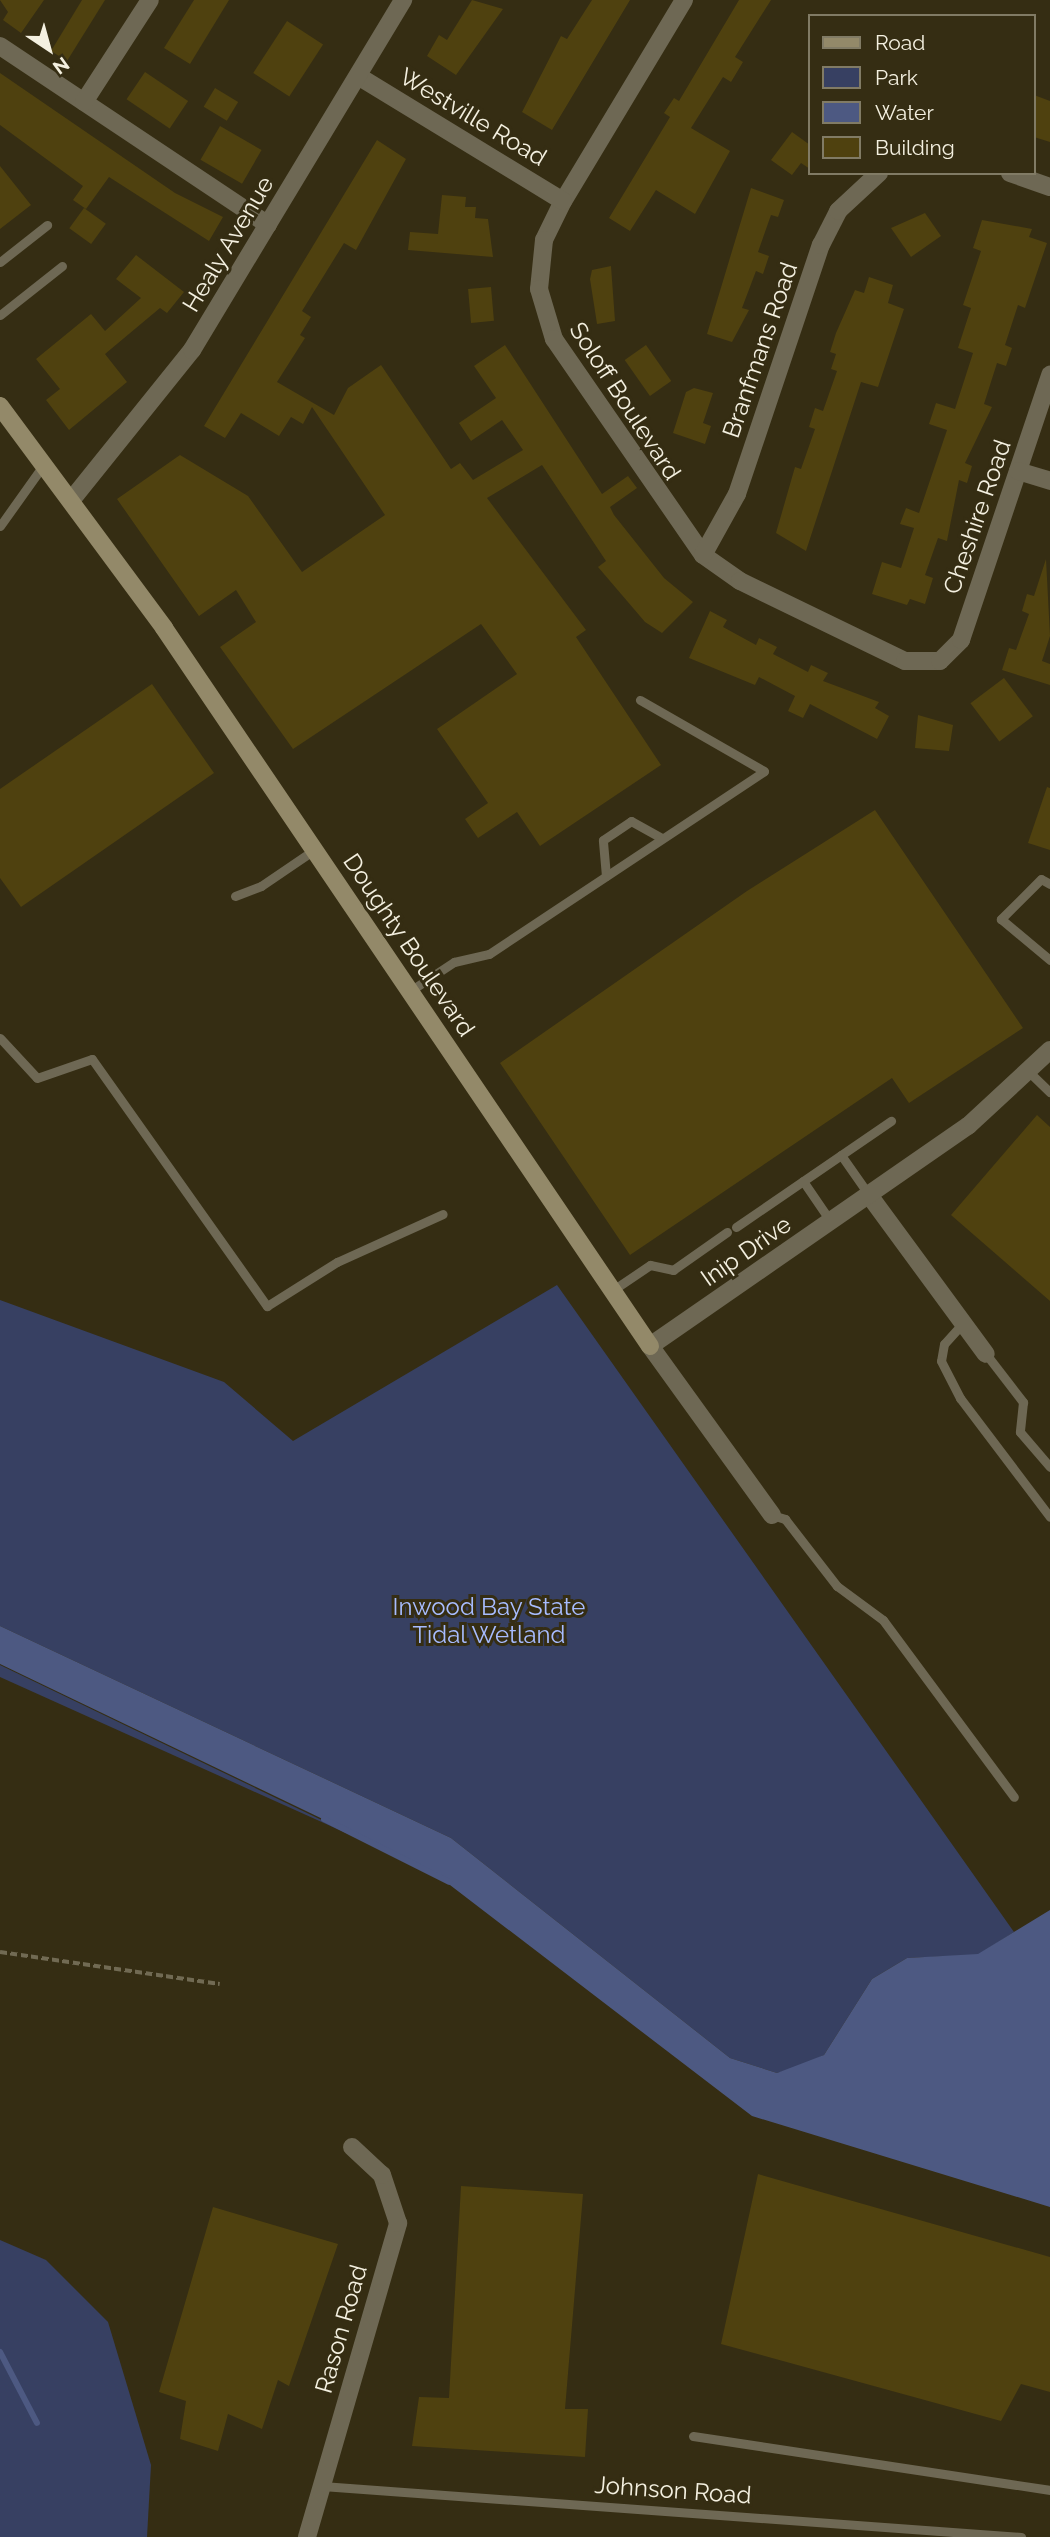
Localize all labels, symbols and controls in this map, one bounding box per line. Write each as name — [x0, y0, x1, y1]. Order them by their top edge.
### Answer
north arrow — [14, 14, 84, 84]
legend — [808, 14, 1036, 175]
text: Road — [875, 30, 925, 55]
text: N — [49, 53, 74, 79]
street label: Westville Road — [394, 62, 552, 172]
text: Park — [875, 65, 918, 90]
text: Water — [875, 100, 934, 125]
text: Building — [875, 135, 955, 160]
street label: Healy Avenue — [176, 171, 280, 317]
street label: Branfmans Road — [716, 258, 804, 442]
street label: Soloff Boulevard — [563, 316, 687, 486]
street label: Cheshire Road — [937, 436, 1017, 598]
street label: Doughty Boulevard — [337, 848, 481, 1042]
street label: Inip Drive — [695, 1210, 797, 1292]
park label: Inwood Bay State Tidal Wetland — [392, 1593, 586, 1649]
street label: Rason Road — [309, 2262, 373, 2396]
street label: Johnson Road — [594, 2470, 752, 2510]

